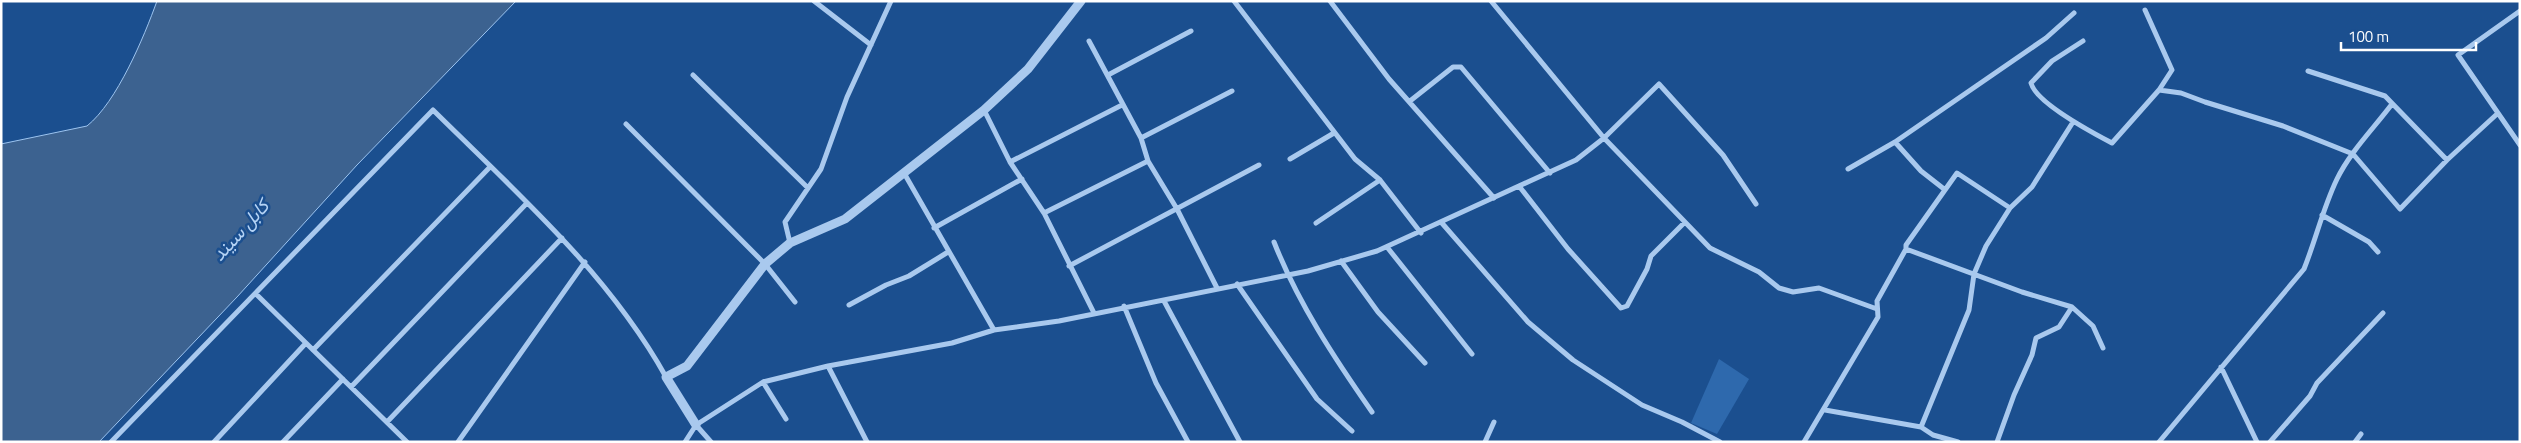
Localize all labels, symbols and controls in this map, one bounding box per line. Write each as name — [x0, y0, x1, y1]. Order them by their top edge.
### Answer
scale bar — [2341, 20, 2476, 52]
text: 100 m — [2348, 25, 2389, 48]
water label: کابل سيند — [204, 190, 278, 267]

